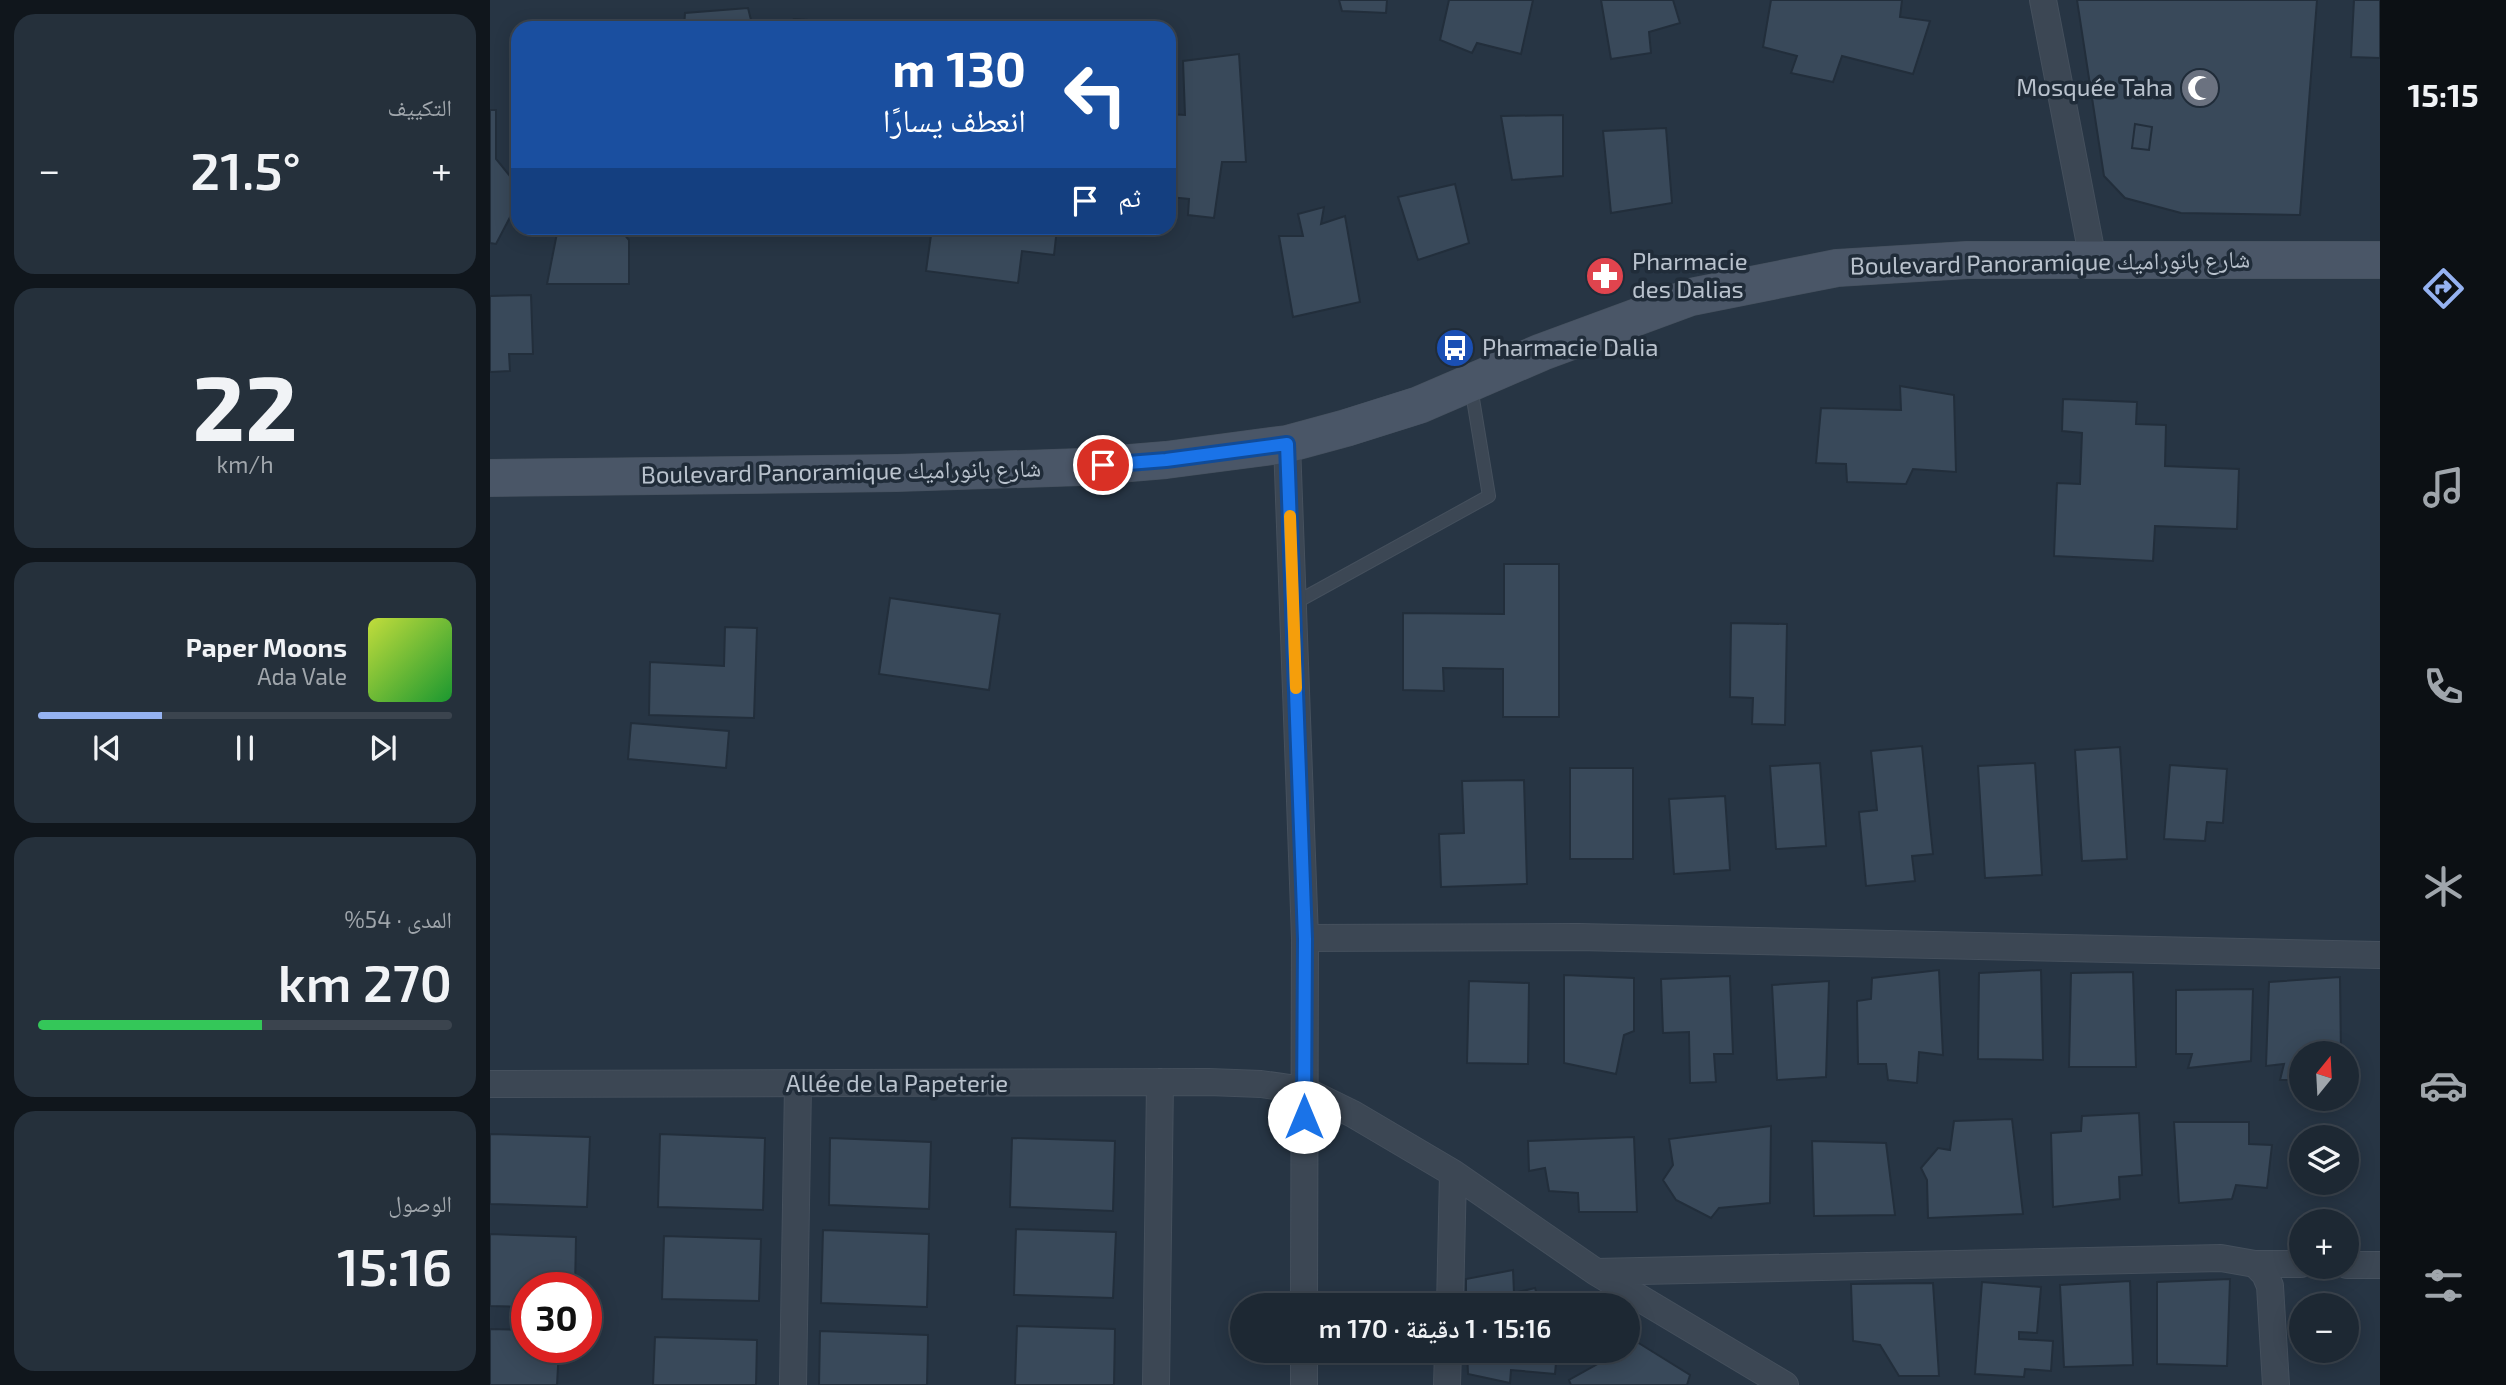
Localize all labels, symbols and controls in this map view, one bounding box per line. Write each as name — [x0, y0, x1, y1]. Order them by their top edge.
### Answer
text: 130 m — [892, 38, 1026, 97]
icon: left — [1050, 49, 1141, 140]
mosque icon: Mosquée Taha — [2179, 67, 2221, 109]
place label: Mosquée Taha — [2016, 72, 2173, 101]
text: 15:15 — [2407, 75, 2479, 113]
text: التكييف — [387, 93, 452, 121]
text: انعطف يسارًا — [883, 100, 1026, 138]
text: 21.5° — [190, 138, 301, 200]
text: − — [38, 146, 60, 192]
text: + — [431, 146, 452, 192]
text: ثم — [1118, 181, 1141, 212]
icon: arrive — [1066, 182, 1104, 220]
street label: Boulevard Panoramique شارع بانوراميك — [1850, 244, 2250, 281]
place label: Pharmacie des Dalias — [1632, 246, 1748, 303]
pharmacy icon: Pharmacie des Dalias — [1584, 255, 1626, 297]
icon: directions — [2419, 264, 2468, 313]
bus stop icon: Pharmacie Dalia — [1434, 327, 1476, 369]
place label: Pharmacie Dalia — [1482, 332, 1658, 361]
text: 22 — [192, 350, 298, 459]
pin — [1073, 435, 1133, 495]
icon: arrive — [1084, 446, 1122, 484]
text: km/h — [216, 450, 274, 478]
street label: Boulevard Panoramique شارع بانوراميك — [641, 453, 1041, 490]
icon: music — [2419, 463, 2468, 512]
text: Paper Moons — [186, 631, 347, 662]
text: Ada Vale — [257, 662, 347, 690]
icon: phone — [2419, 662, 2468, 711]
icon: previous — [88, 729, 126, 767]
icon: pause — [226, 729, 264, 767]
icon: next — [364, 729, 402, 767]
icon: climate — [2419, 862, 2468, 911]
text: المدى · 54% — [344, 905, 452, 933]
text: 270 km — [278, 950, 452, 1012]
north arrow — [2289, 1041, 2359, 1111]
map controls — [2289, 1041, 2359, 1363]
icon: car — [2419, 1061, 2468, 1110]
street label: Allée de la Papeterie — [786, 1068, 1008, 1097]
position arrow — [1267, 1080, 1341, 1154]
button: layers — [2289, 1125, 2359, 1195]
text: الوصول — [388, 1189, 452, 1217]
button: + — [2289, 1209, 2359, 1279]
text: 15:16 — [337, 1234, 452, 1296]
icon: filters — [2419, 1261, 2468, 1310]
speed limit sign: 30 — [511, 1272, 602, 1363]
button: − — [2289, 1293, 2359, 1363]
text: 15:16 · 1 دقيقة · 170 m — [1319, 1312, 1551, 1343]

